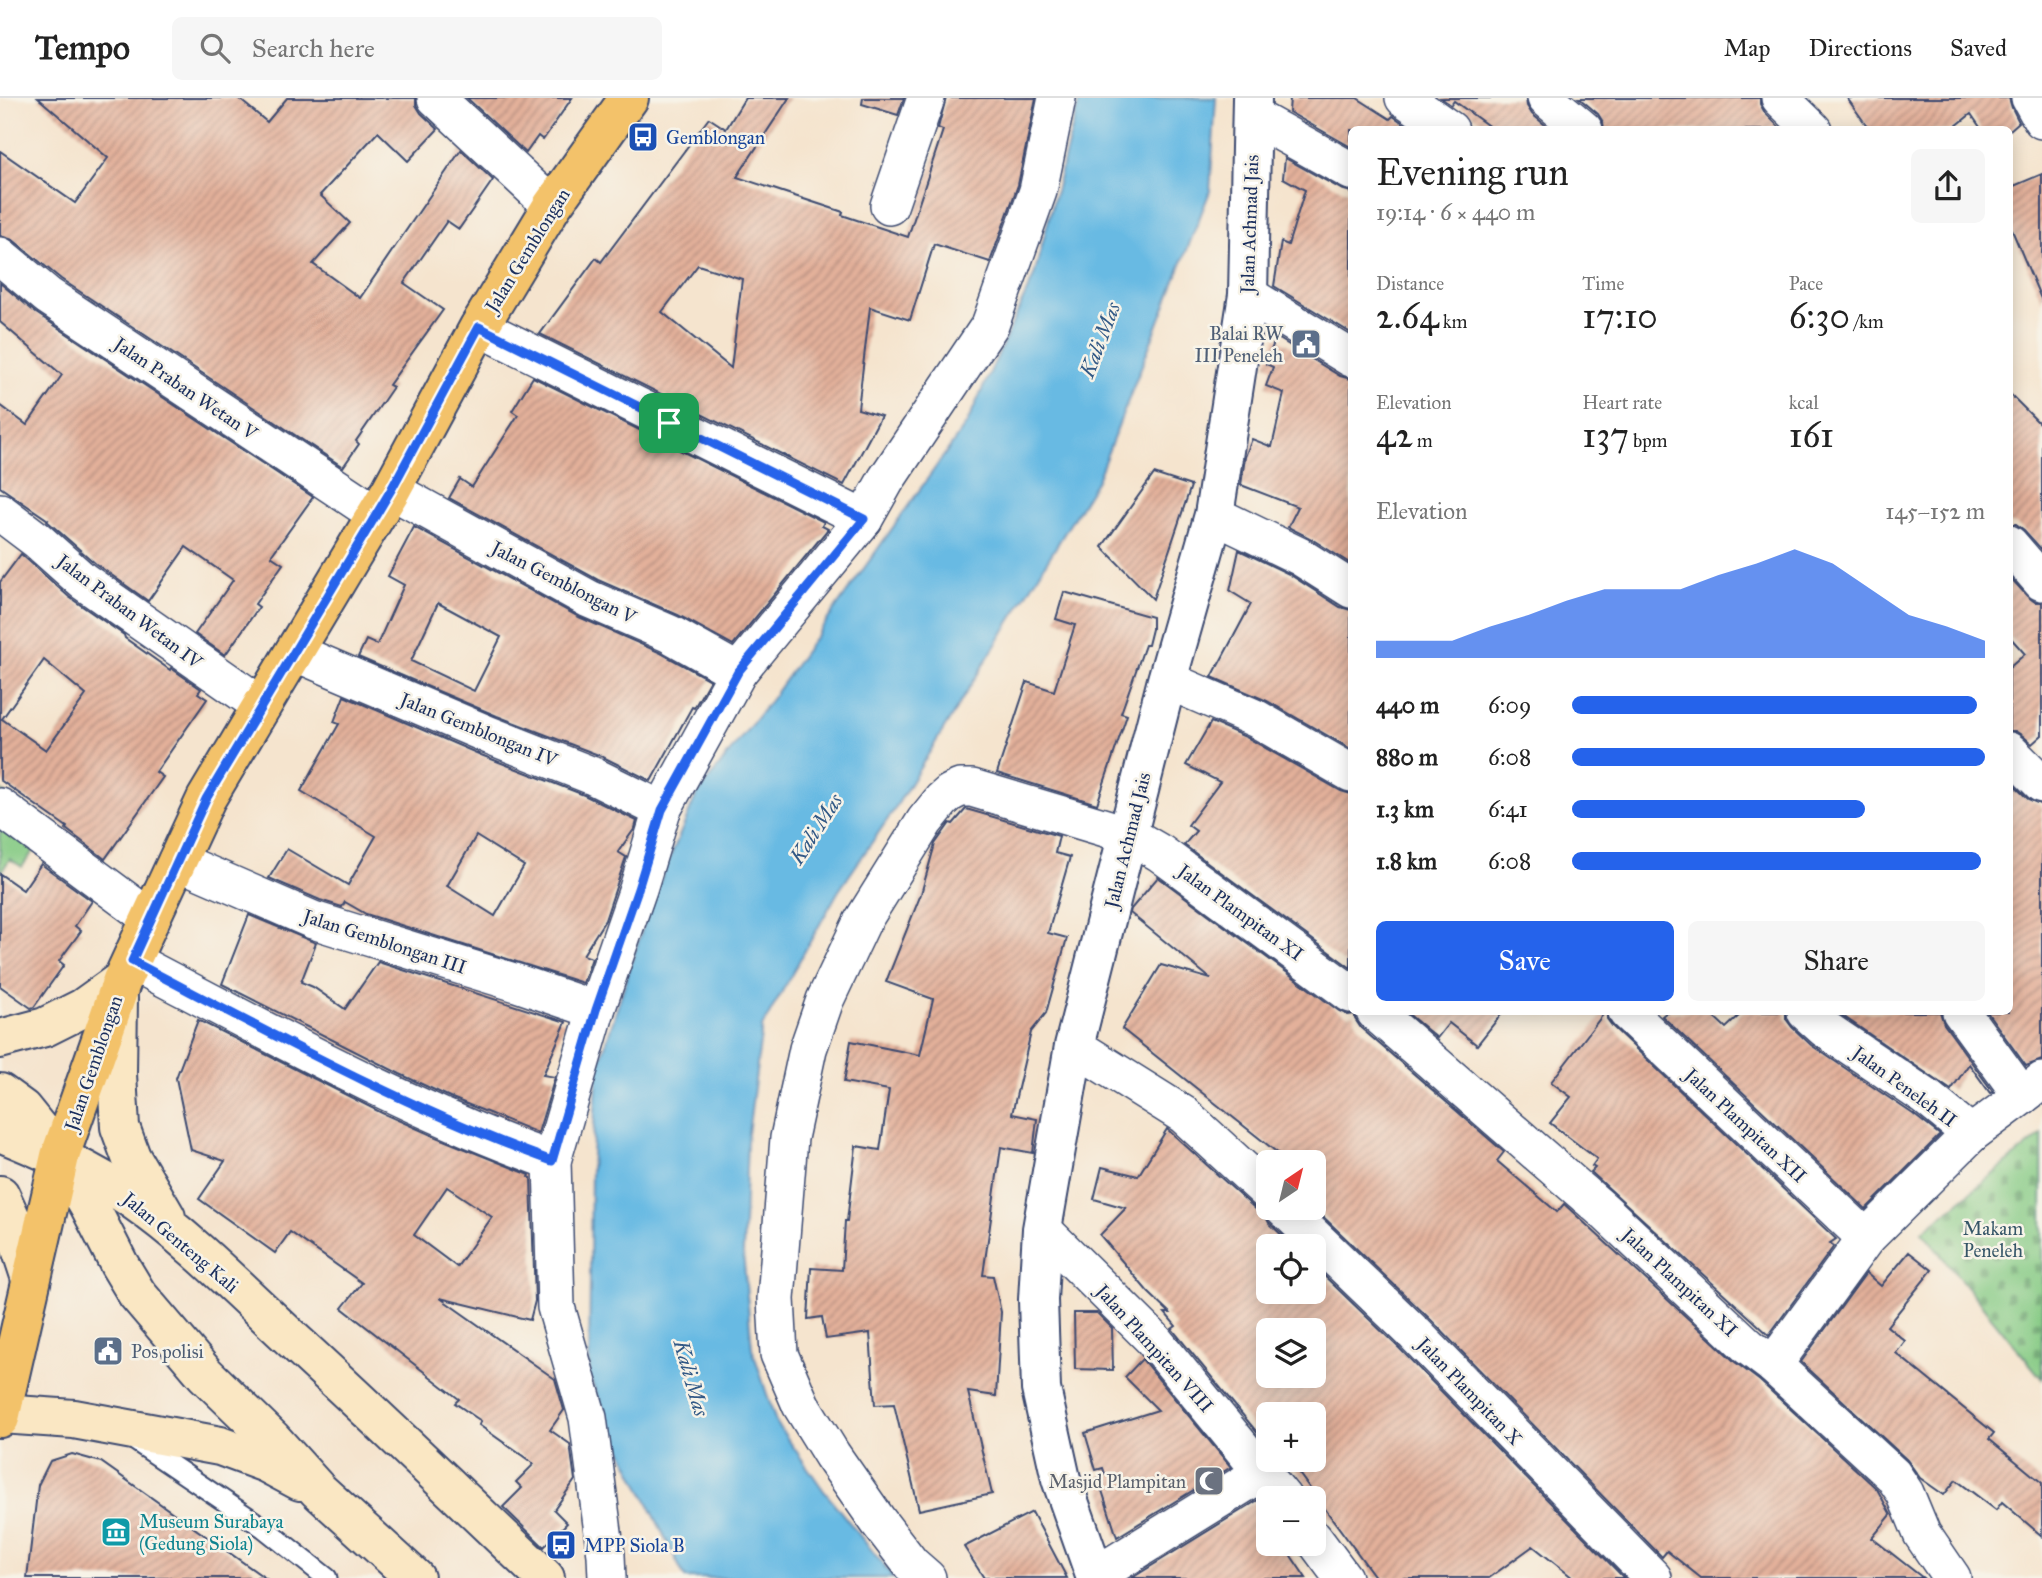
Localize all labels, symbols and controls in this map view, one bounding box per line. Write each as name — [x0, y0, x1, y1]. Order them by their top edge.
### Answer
search box — [172, 17, 662, 80]
text: Tempo — [35, 28, 130, 68]
icon: search — [196, 29, 234, 67]
text: Search here — [252, 32, 375, 64]
text: Map — [1724, 33, 1771, 63]
text: Directions — [1809, 33, 1912, 63]
text: Saved — [1950, 33, 2007, 63]
bus stop icon: Gemblongan — [626, 120, 660, 154]
place label: Gemblongan — [666, 126, 765, 150]
text: Evening run — [1376, 149, 1569, 195]
button: share — [1911, 149, 1985, 223]
street label: Jalan Achmad Jais — [1236, 154, 1264, 296]
street label: Jalan Gemblongan — [479, 184, 576, 319]
text: 19:14 · 6 × 440 m — [1376, 198, 1535, 226]
text: Distance — [1376, 272, 1444, 295]
text: Time — [1582, 272, 1624, 295]
text: Pace — [1789, 272, 1823, 295]
text: 2.64 — [1376, 295, 1439, 338]
text: 17:10 — [1582, 295, 1658, 338]
text: 6:30 — [1789, 295, 1850, 338]
water label: Kali Mas — [1073, 298, 1127, 382]
text: km — [1439, 310, 1468, 333]
text: /km — [1850, 310, 1884, 333]
place label: Balai RW III Peneleh — [1194, 322, 1284, 367]
public building icon: Balai RW III Peneleh — [1289, 327, 1323, 361]
street label: Jalan Praban Wetan V — [108, 331, 262, 446]
text: Elevation — [1376, 391, 1451, 414]
text: Heart rate — [1582, 391, 1662, 414]
text: kcal — [1789, 391, 1819, 414]
pin — [639, 393, 699, 453]
icon: arrive — [650, 404, 688, 442]
text: 42 — [1376, 414, 1413, 457]
text: 137 — [1582, 414, 1629, 457]
text: 161 — [1789, 414, 1834, 457]
text: m — [1413, 429, 1433, 452]
text: bpm — [1629, 429, 1668, 452]
text: Elevation — [1376, 497, 1467, 525]
text: 145–152 m — [1885, 497, 1985, 525]
street label: Jalan Gemblongan V — [485, 535, 641, 630]
street label: Jalan Praban Wetan IV — [50, 548, 208, 675]
street label: Jalan Gemblongan IV — [395, 687, 561, 773]
text: 440 m — [1376, 691, 1439, 719]
text: 6:09 — [1488, 691, 1531, 719]
text: 880 m — [1376, 743, 1438, 771]
text: 6:08 — [1488, 743, 1531, 771]
street label: Jalan Achmad Jais — [1099, 770, 1156, 913]
water label: Kali Mas — [783, 788, 849, 870]
text: 1.3 km — [1376, 795, 1434, 823]
text: 6:41 — [1488, 795, 1528, 823]
text: 1.8 km — [1376, 847, 1437, 875]
text: 6:08 — [1488, 847, 1531, 875]
street label: Jalan Plampitan XI — [1171, 858, 1308, 966]
street label: Jalan Gemblongan III — [298, 904, 469, 980]
button: Save — [1376, 921, 1674, 1001]
button: Share — [1688, 921, 1985, 1001]
street label: Jalan Gemblongan — [59, 992, 128, 1136]
street label: Jalan Peneleh II — [1846, 1040, 1961, 1133]
street label: Jalan Plampitan XII — [1678, 1062, 1811, 1188]
north arrow — [1256, 1150, 1326, 1220]
map controls — [1256, 1150, 1326, 1556]
street label: Jalan Genteng Kali — [116, 1186, 243, 1298]
park label: Makam Peneleh — [1963, 1217, 2023, 1262]
street label: Jalan Plampitan XI — [1615, 1222, 1742, 1342]
button: locate — [1256, 1234, 1326, 1304]
street label: Jalan Plampitan VIII — [1089, 1278, 1218, 1418]
button: layers — [1256, 1318, 1326, 1388]
street label: Jalan Plampitan X — [1410, 1331, 1527, 1451]
public building icon: Pos polisi — [91, 1334, 125, 1368]
water label: Kali Mas — [667, 1336, 715, 1420]
place label: Pos polisi — [131, 1340, 204, 1363]
button: + — [1256, 1402, 1326, 1472]
mosque icon: Masjid Plampitan — [1192, 1464, 1226, 1498]
place label: Masjid Plampitan — [1048, 1470, 1186, 1493]
button: − — [1256, 1486, 1326, 1556]
place label: Museum Surabaya (Gedung Siola) — [139, 1510, 285, 1556]
museum icon: Museum Surabaya (Gedung Siola) — [99, 1515, 133, 1549]
bus stop icon: MPP Siola B — [544, 1528, 578, 1562]
place label: MPP Siola B — [584, 1534, 685, 1557]

